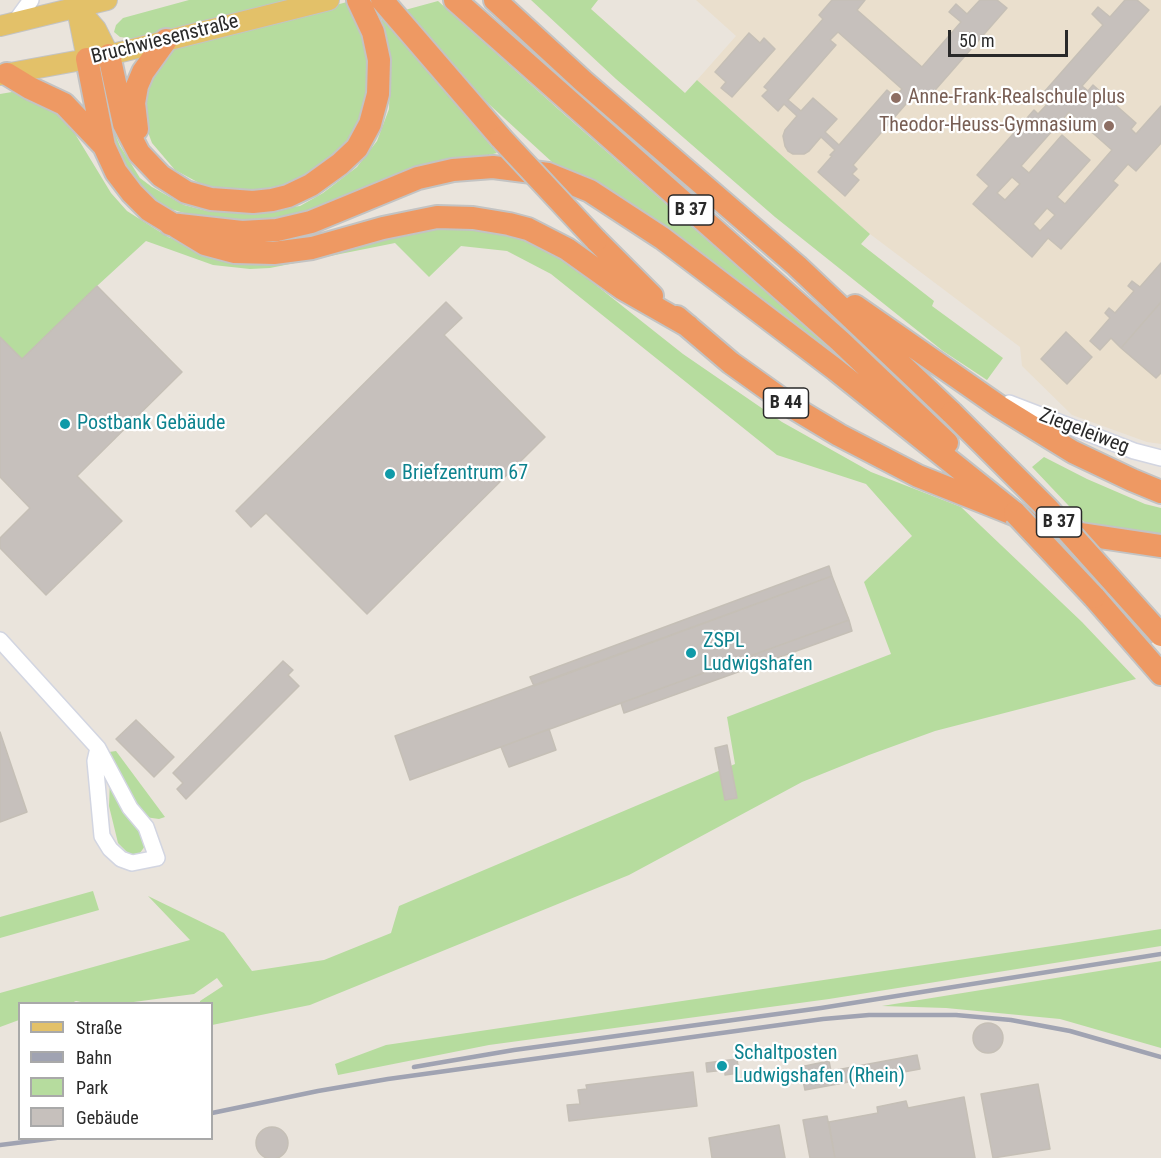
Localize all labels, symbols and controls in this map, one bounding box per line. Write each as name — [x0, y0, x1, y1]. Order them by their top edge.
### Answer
street label: Bruchwiesenstraße — [89, 10, 241, 70]
scale bar — [951, 18, 1071, 56]
text: 50 m — [959, 30, 994, 51]
place label: Anne-Frank-Realschule plus — [908, 86, 1125, 110]
marker: Anne-Frank-Realschule plus — [889, 91, 903, 105]
place label: Theodor-Heuss-Gymnasium — [879, 114, 1097, 138]
marker: Theodor-Heuss-Gymnasium — [1102, 119, 1116, 133]
road number: B 37 — [668, 195, 714, 225]
road number: B 44 — [764, 388, 808, 418]
street label: Ziegeleiweg — [1036, 404, 1132, 460]
place label: Postbank Gebäude — [77, 412, 225, 436]
marker: Postbank Gebäude — [58, 417, 72, 431]
place label: Briefzentrum 67 — [402, 462, 528, 486]
marker: Briefzentrum 67 — [383, 467, 397, 481]
road number: B 37 — [1036, 507, 1082, 537]
place label: ZSPL Ludwigshafen — [703, 630, 813, 677]
marker: ZSPL Ludwigshafen — [684, 646, 698, 660]
legend — [18, 1002, 213, 1140]
text: Straße — [76, 1017, 122, 1038]
place label: Schaltposten Ludwigshafen (Rhein) — [734, 1042, 905, 1089]
text: Bahn — [76, 1047, 112, 1068]
marker: Schaltposten Ludwigshafen (Rhein) — [715, 1059, 729, 1073]
text: Park — [76, 1077, 108, 1098]
text: Gebäude — [76, 1107, 139, 1128]

